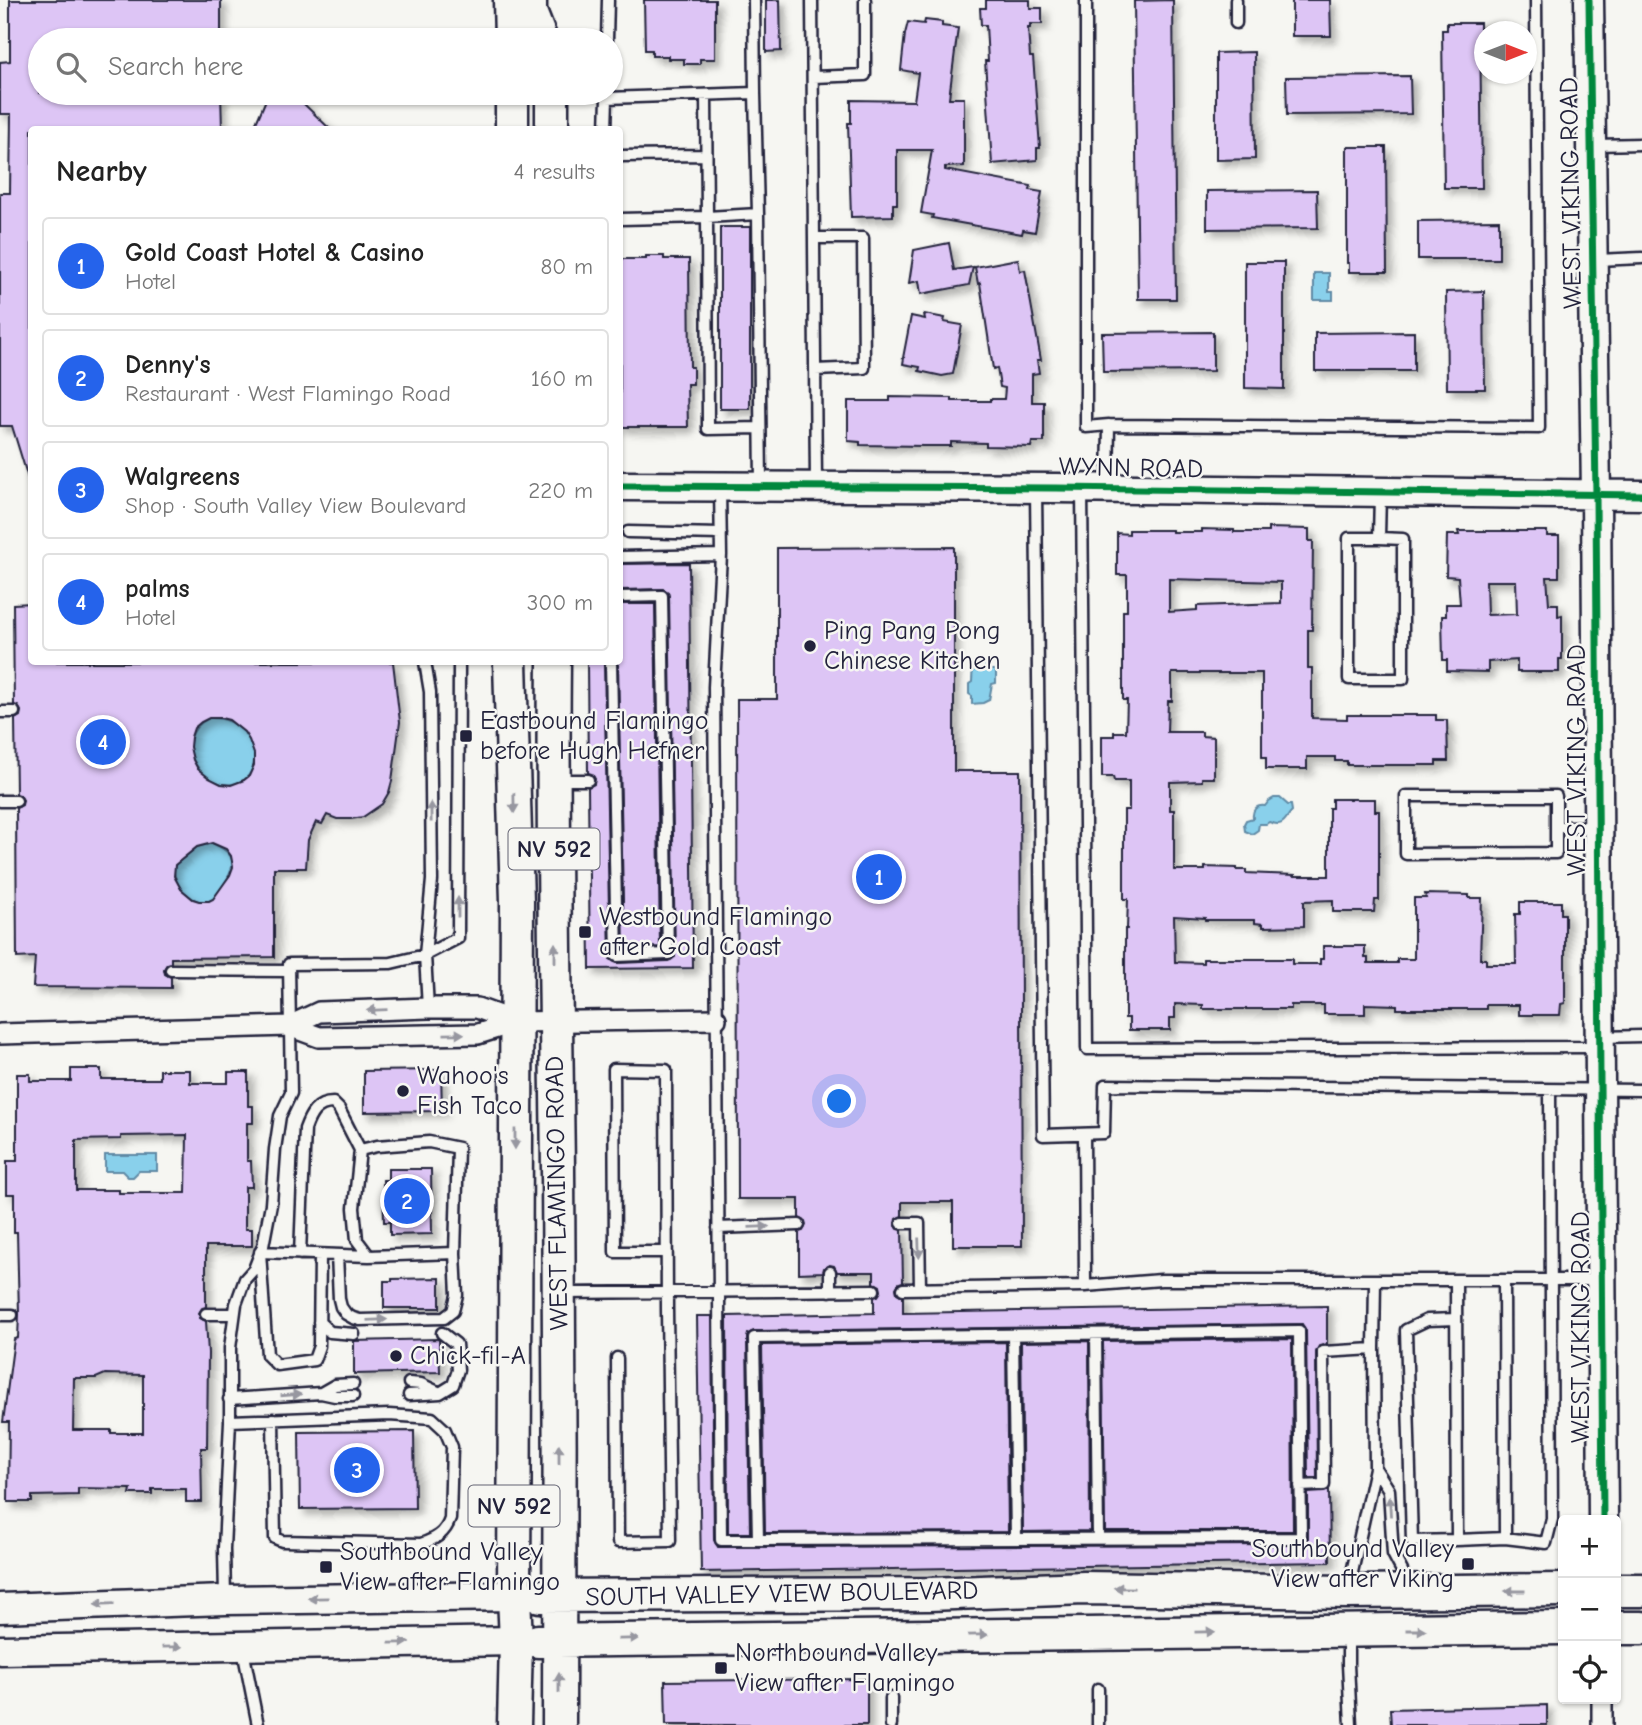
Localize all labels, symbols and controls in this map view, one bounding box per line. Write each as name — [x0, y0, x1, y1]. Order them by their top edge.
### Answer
north arrow — [1474, 21, 1537, 84]
search box — [28, 28, 623, 105]
icon: search — [52, 48, 90, 86]
text: Search here — [108, 52, 243, 82]
street label: WEST VIKING ROAD — [1554, 77, 1588, 309]
text: Nearby — [56, 154, 147, 189]
text: 4 results — [513, 158, 595, 185]
text: Gold Coast Hotel & Casino — [125, 238, 424, 268]
text: 1 — [76, 253, 86, 280]
text: 80 m — [540, 253, 593, 280]
text: Hotel — [125, 268, 176, 295]
text: Denny's — [125, 350, 211, 380]
text: 2 — [75, 365, 87, 392]
text: 160 m — [531, 365, 593, 392]
text: Restaurant · West Flamingo Road — [125, 380, 451, 407]
street label: WYNN ROAD — [1058, 452, 1204, 484]
text: Walgreens — [125, 462, 240, 492]
text: 3 — [75, 477, 87, 504]
text: 220 m — [528, 477, 593, 504]
text: Shop · South Valley View Boulevard — [125, 492, 466, 519]
text: palms — [125, 574, 190, 604]
text: 4 — [76, 589, 86, 616]
text: 300 m — [527, 589, 593, 616]
text: Hotel — [125, 604, 176, 631]
place label: Ping Pang Pong Chinese Kitchen — [824, 616, 1001, 676]
marker: Ping Pang Pong Chinese Kitchen — [802, 638, 818, 654]
street label: WEST VIKING ROAD — [1562, 644, 1592, 876]
place label: Eastbound Flamingo before Hugh Hefner — [480, 706, 709, 766]
pin: 4 — [80, 716, 126, 768]
marker: Eastbound Flamingo before Hugh Hefner — [458, 728, 474, 744]
one-way arrow — [508, 792, 520, 814]
one-way arrow — [426, 801, 437, 823]
road number: NV 592 — [508, 828, 600, 870]
pin: 1 — [856, 851, 902, 903]
one-way arrow — [452, 896, 464, 918]
place label: Westbound Flamingo after Gold Coast — [599, 902, 832, 962]
marker: Westbound Flamingo after Gold Coast — [577, 924, 593, 940]
one-way arrow — [549, 941, 561, 963]
one-way arrow — [366, 1005, 388, 1016]
one-way arrow — [443, 1029, 465, 1040]
street label: WEST FLAMINGO ROAD — [540, 1055, 574, 1331]
place label: Wahoo's Fish Taco — [417, 1061, 522, 1121]
marker: Wahoo's Fish Taco — [395, 1083, 411, 1099]
your location — [822, 1084, 856, 1118]
one-way arrow — [509, 1128, 521, 1150]
pin: 2 — [384, 1175, 430, 1227]
street label: WEST VIKING ROAD — [1566, 1211, 1596, 1443]
one-way arrow — [748, 1221, 770, 1232]
one-way arrow — [914, 1237, 925, 1259]
one-way arrow — [366, 1314, 388, 1325]
place label: Chick-fil-A — [410, 1341, 526, 1371]
marker: Chick-fil-A — [388, 1348, 404, 1364]
one-way arrow — [281, 1389, 303, 1400]
one-way arrow — [553, 1443, 565, 1465]
pin: 3 — [334, 1444, 380, 1496]
road number: NV 592 — [468, 1486, 560, 1526]
one-way arrow — [1384, 1494, 1395, 1516]
map controls — [1558, 1515, 1621, 1704]
button: + — [1558, 1515, 1621, 1578]
place label: Southbound Valley View after Viking — [1252, 1534, 1454, 1594]
place label: Southbound Valley View after Flamingo — [340, 1537, 560, 1597]
marker: Southbound Valley View after Viking — [1460, 1556, 1476, 1572]
marker: Southbound Valley View after Flamingo — [318, 1559, 334, 1575]
street label: SOUTH VALLEY VIEW BOULEVARD — [585, 1576, 979, 1612]
button: − — [1558, 1578, 1621, 1641]
one-way arrow — [1113, 1582, 1135, 1594]
one-way arrow — [1503, 1585, 1525, 1596]
one-way arrow — [307, 1593, 329, 1604]
one-way arrow — [93, 1599, 115, 1610]
one-way arrow — [1406, 1624, 1428, 1636]
one-way arrow — [1194, 1626, 1216, 1638]
one-way arrow — [967, 1629, 989, 1641]
one-way arrow — [617, 1633, 639, 1645]
one-way arrow — [388, 1637, 410, 1649]
place label: Northbound Valley View after Flamingo — [735, 1638, 955, 1698]
one-way arrow — [161, 1641, 183, 1652]
button: locate — [1558, 1641, 1621, 1704]
marker: Northbound Valley View after Flamingo — [713, 1660, 729, 1676]
one-way arrow — [553, 1671, 565, 1693]

